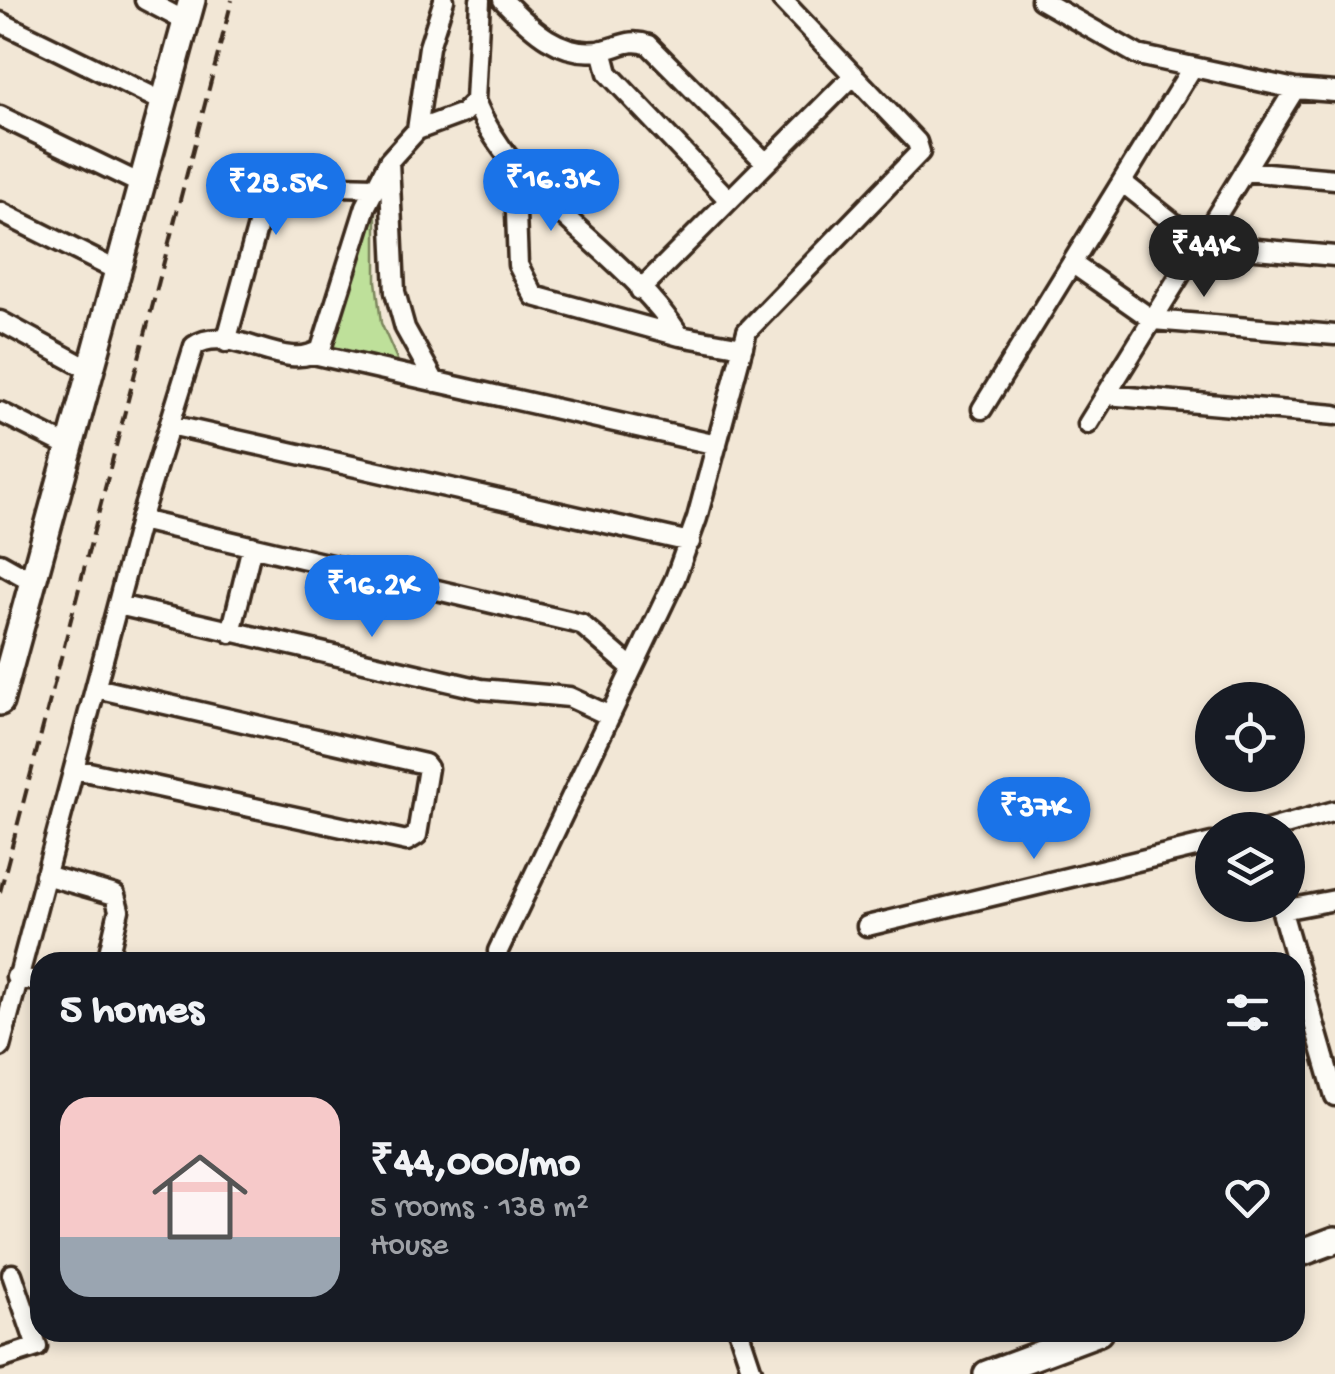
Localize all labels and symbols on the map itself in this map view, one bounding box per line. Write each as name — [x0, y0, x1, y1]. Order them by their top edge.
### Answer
pin: ₹16.3K — [470, 149, 632, 234]
pin: ₹28.5K — [195, 153, 357, 238]
pin: ₹44K — [1145, 215, 1263, 300]
pin: ₹16.2K — [291, 555, 453, 640]
pin: ₹37K — [975, 777, 1093, 862]

